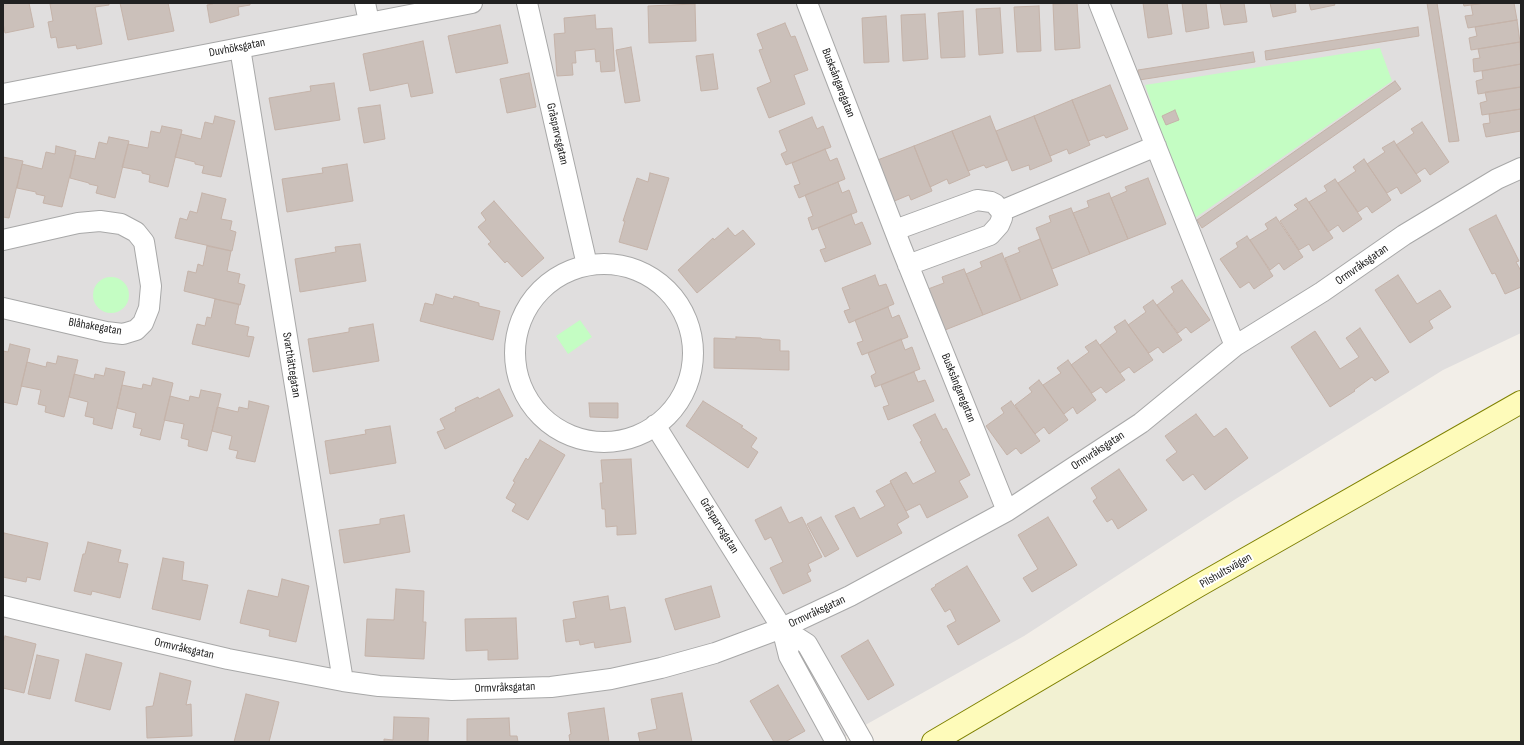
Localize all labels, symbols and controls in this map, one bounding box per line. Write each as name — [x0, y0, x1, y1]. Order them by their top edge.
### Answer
street label: Duvhöksgatan — [208, 35, 266, 61]
street label: Busksångaregatan — [818, 46, 858, 120]
street label: Gråsparvsgatan — [543, 102, 571, 166]
street label: Ormvråksgatan — [1333, 242, 1391, 288]
street label: Blåhakegatan — [67, 315, 123, 339]
street label: Svarthättegatan — [279, 331, 303, 399]
street label: Busksångaregatan — [938, 351, 978, 425]
street label: Ormvråksgatan — [1069, 428, 1127, 474]
street label: Gråsparvsgatan — [696, 496, 742, 556]
street label: Pilshultsvägen — [1197, 550, 1255, 592]
street label: Ormvråksgatan — [786, 593, 848, 631]
street label: Ormvråksgatan — [153, 635, 215, 663]
street label: Ormvråksgatan — [474, 680, 536, 696]

